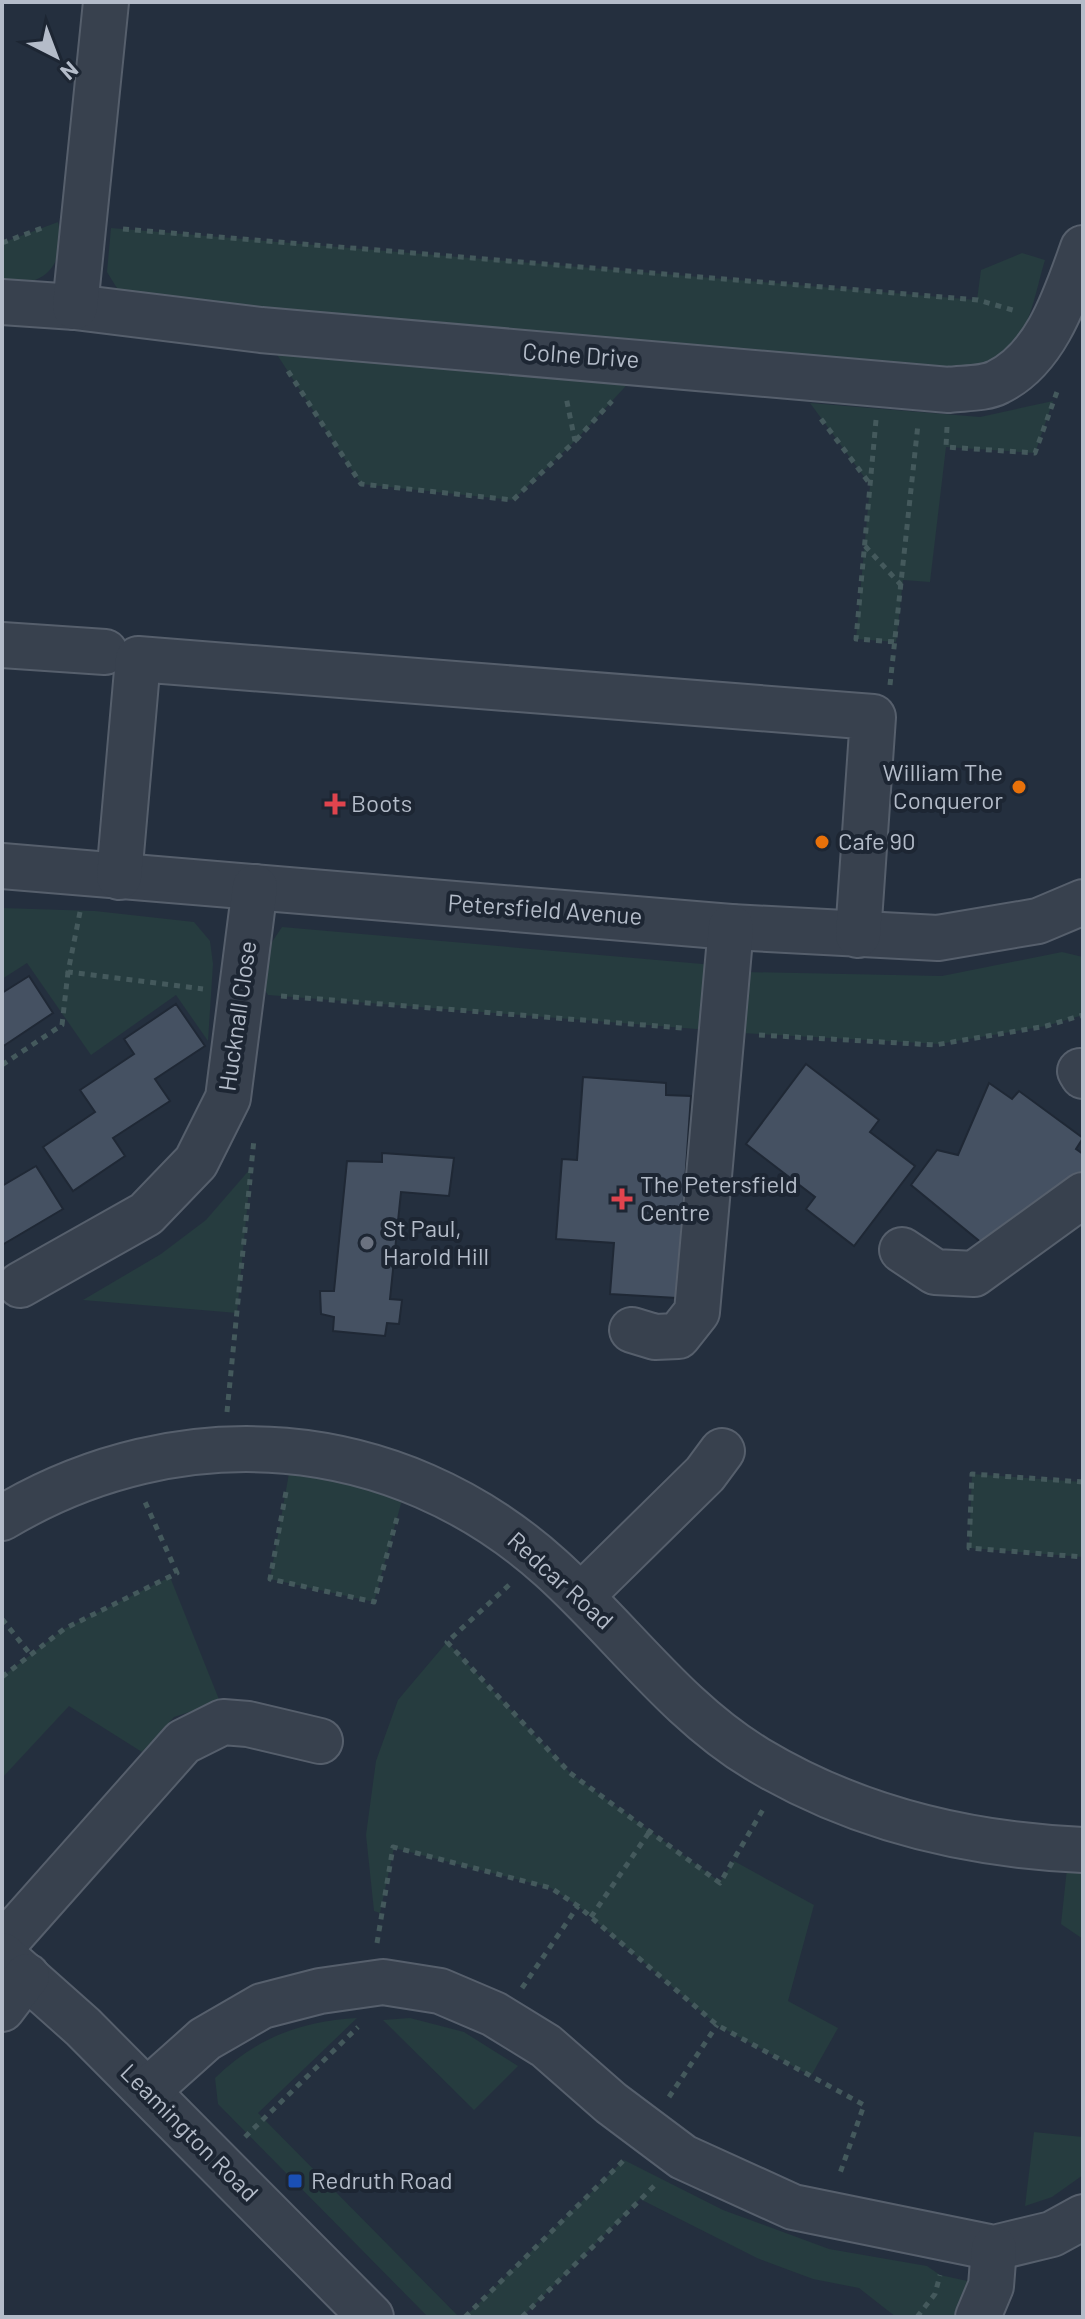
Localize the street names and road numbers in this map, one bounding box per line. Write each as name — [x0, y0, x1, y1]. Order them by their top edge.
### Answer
street label: Colne Drive — [522, 336, 640, 373]
street label: Petersfield Avenue — [447, 887, 643, 930]
street label: Hucknall Close — [212, 939, 261, 1093]
street label: Redcar Road — [502, 1525, 620, 1635]
street label: Leamington Road — [115, 2057, 265, 2207]

